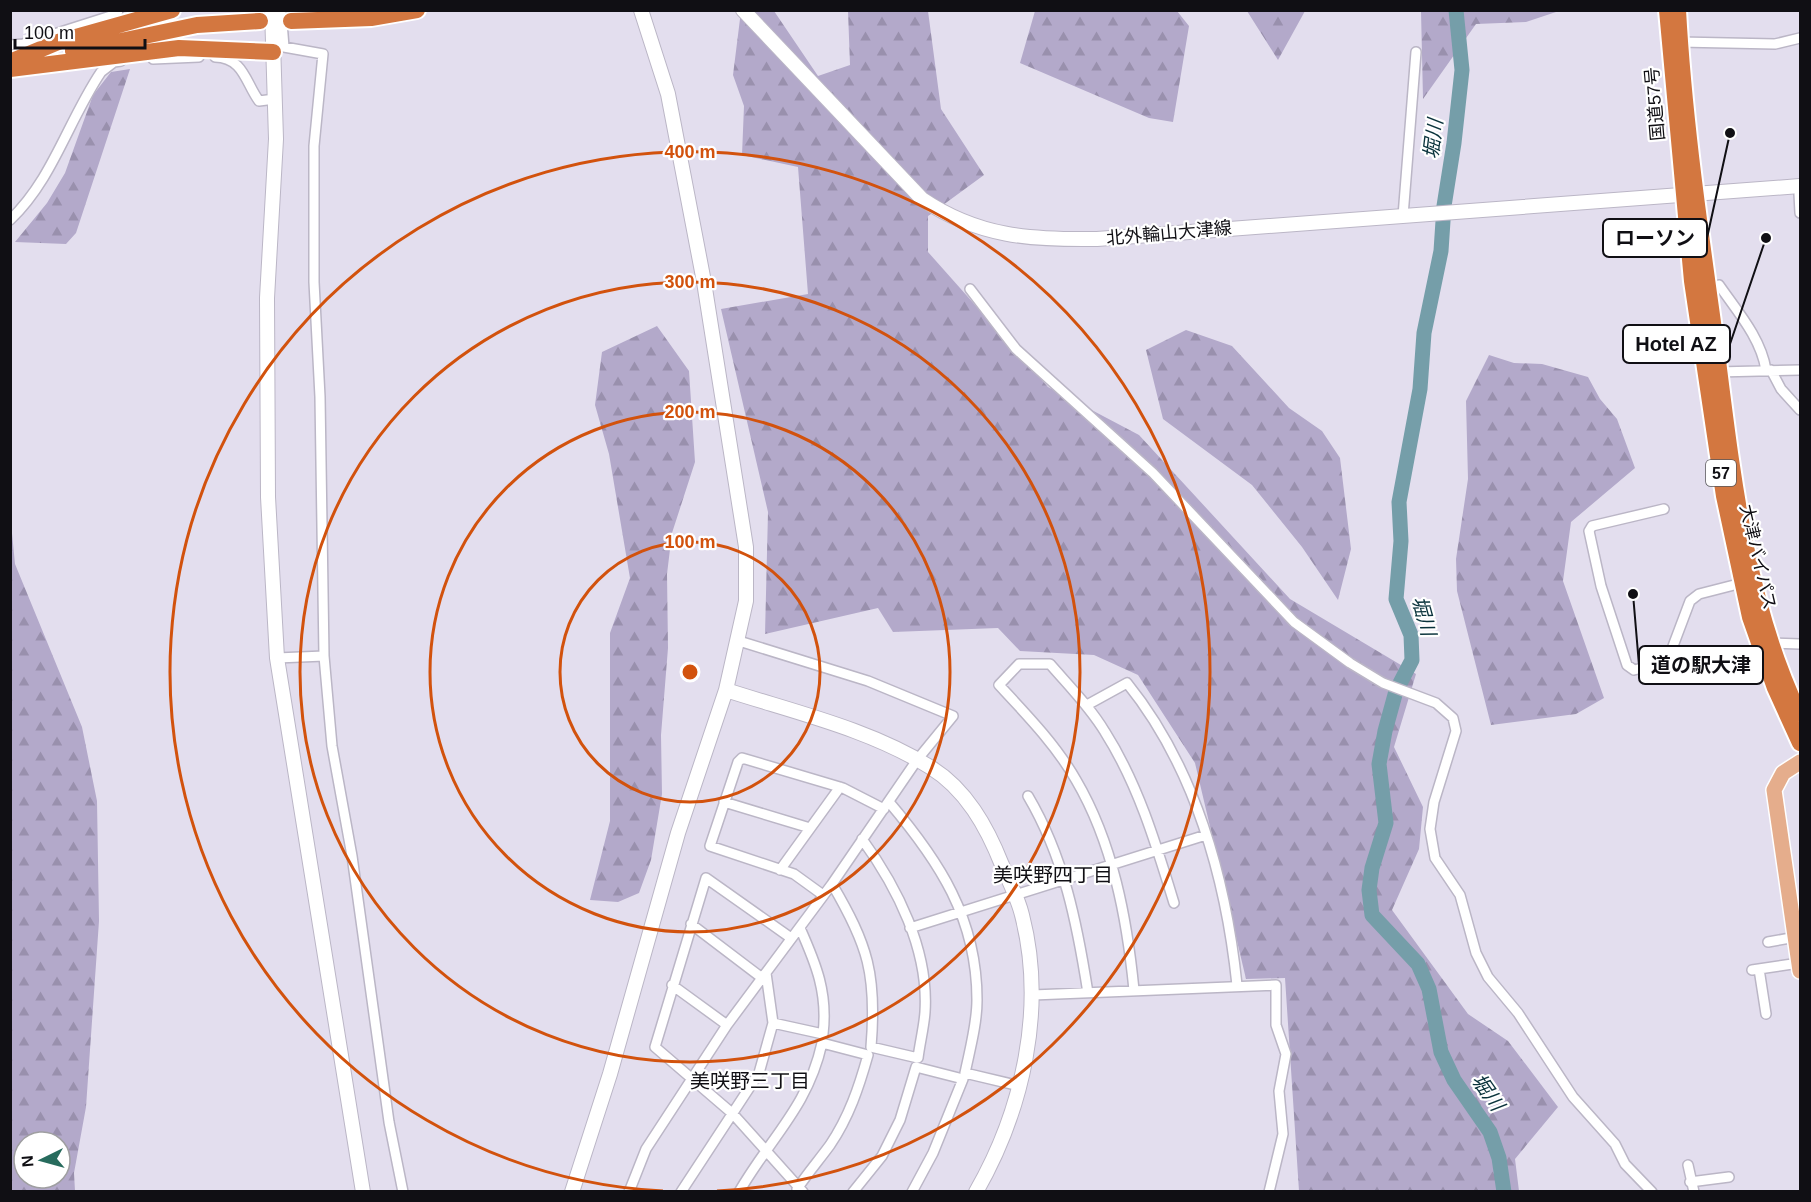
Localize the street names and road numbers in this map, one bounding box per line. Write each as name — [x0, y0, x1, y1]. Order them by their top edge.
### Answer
street label: 国道57号 — [1642, 66, 1668, 142]
street label: 北外輪山大津線 — [1105, 218, 1233, 248]
road number: 57 — [1706, 460, 1736, 486]
street label: 大津バイパス — [1736, 502, 1780, 612]

